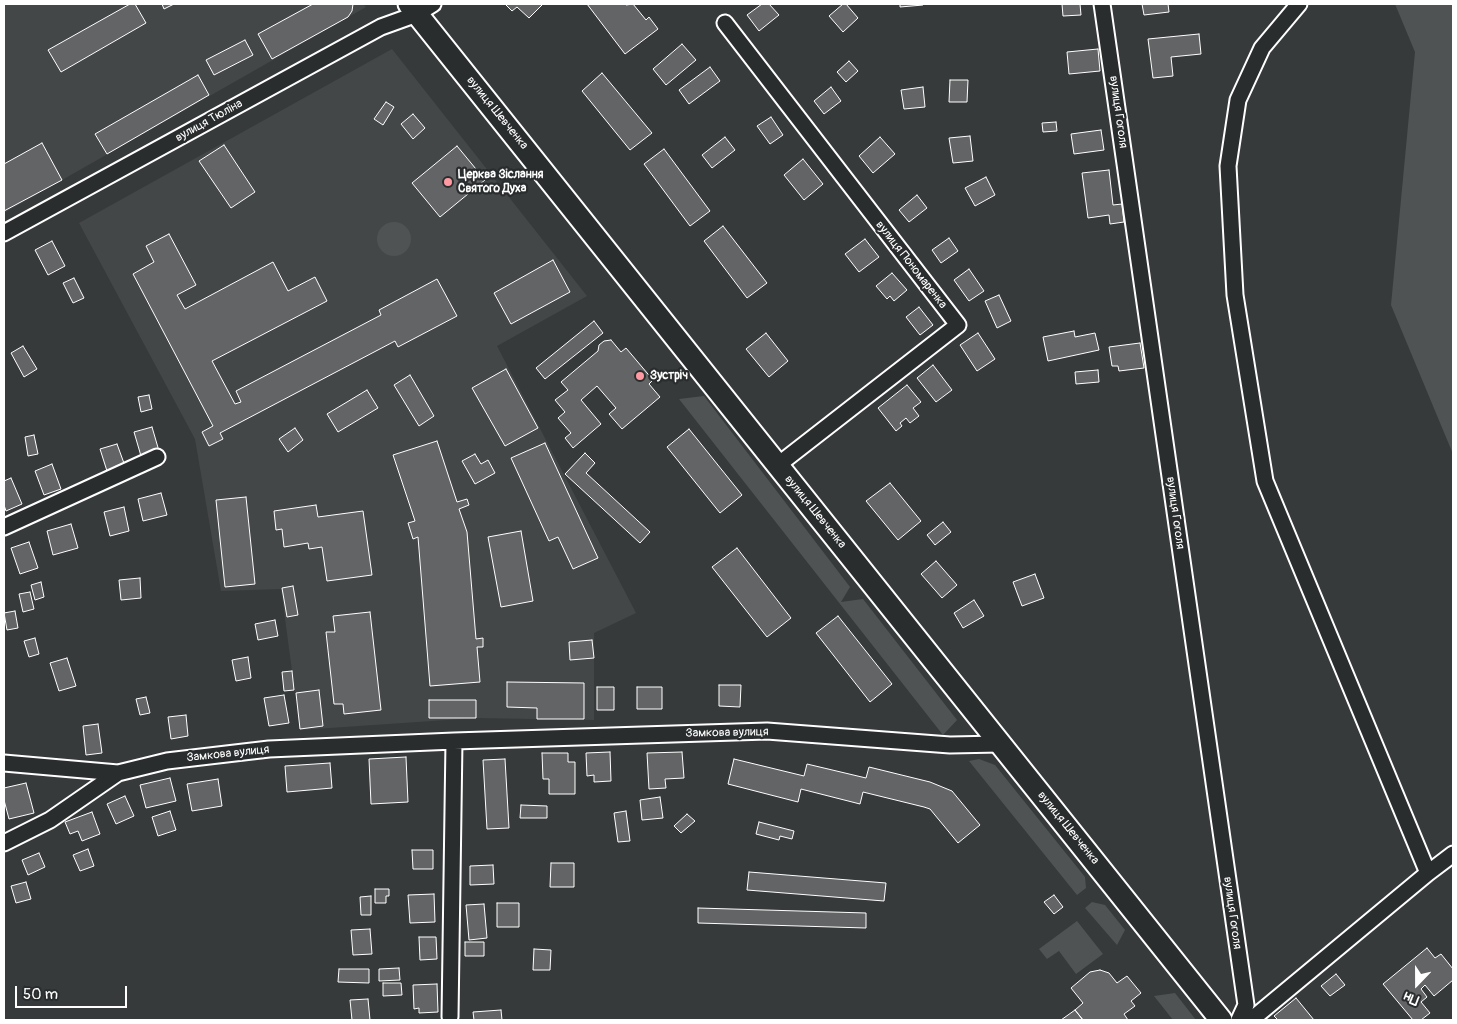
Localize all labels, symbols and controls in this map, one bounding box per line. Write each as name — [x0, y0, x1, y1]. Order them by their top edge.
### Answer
street label: вулиця Шевченка — [463, 74, 531, 152]
street label: вулиця Гоголя — [1106, 75, 1130, 149]
street label: вулиця Тюліна — [173, 97, 245, 145]
place label: Церква Зіслання Святого Духа — [458, 168, 543, 196]
marker: Церква Зіслання Святого Духа — [442, 176, 454, 188]
street label: вулиця Пономаренка — [872, 218, 950, 312]
place label: Зустріч — [650, 369, 688, 383]
marker: Зустріч — [634, 370, 646, 382]
street label: вулиця Шевченка — [781, 473, 849, 551]
street label: вулиця Гоголя — [1163, 476, 1187, 550]
street label: Замкова вулиця — [685, 725, 769, 741]
street label: Замкова вулиця — [186, 742, 270, 766]
street label: вулиця Шевченка — [1034, 789, 1102, 867]
street label: вулиця Гоголя — [1220, 876, 1244, 950]
north arrow — [1392, 959, 1442, 1009]
scale bar — [18, 976, 130, 1008]
text: 50 m — [23, 985, 58, 1004]
text: Пн — [1401, 988, 1422, 1009]

